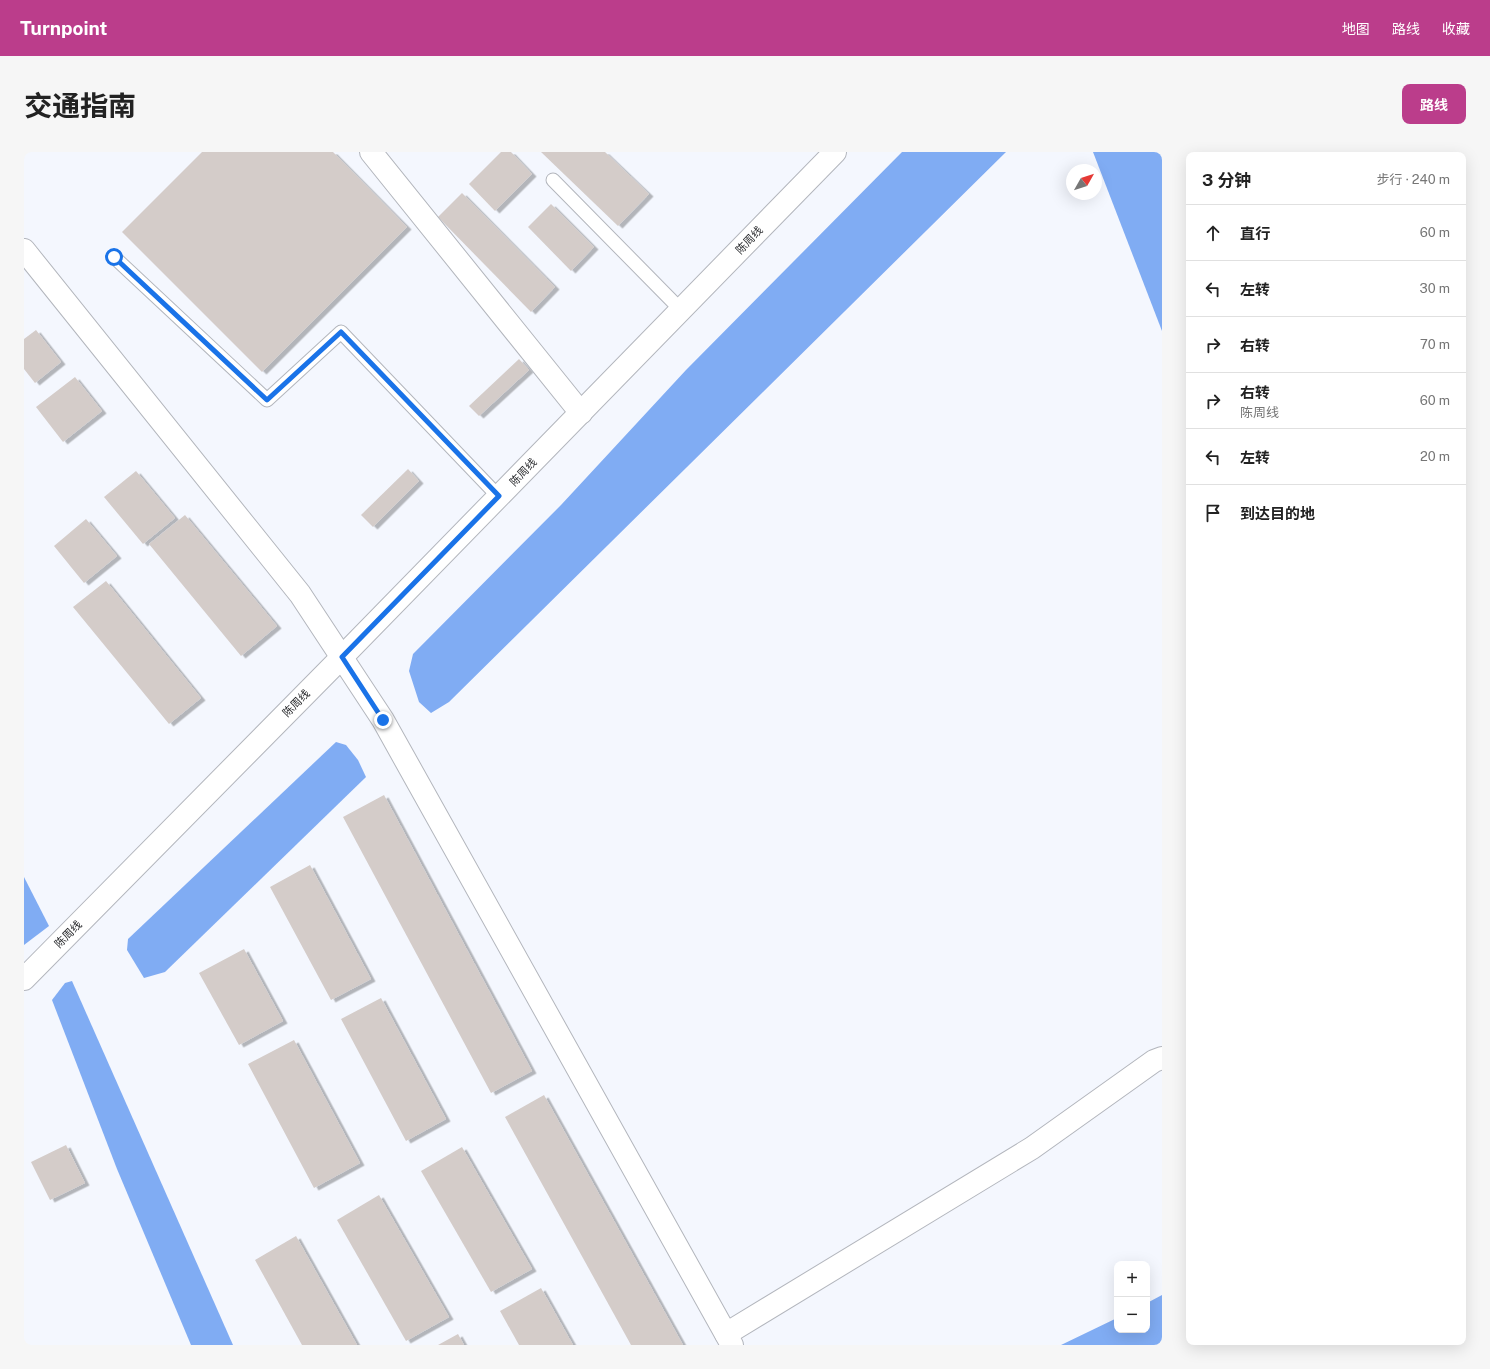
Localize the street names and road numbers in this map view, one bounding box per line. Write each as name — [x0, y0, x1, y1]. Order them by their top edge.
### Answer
street label: 陈周线 — [733, 224, 765, 256]
street label: 陈周线 — [507, 456, 539, 488]
street label: 陈周线 — [280, 687, 312, 719]
street label: 陈周线 — [52, 918, 84, 950]

